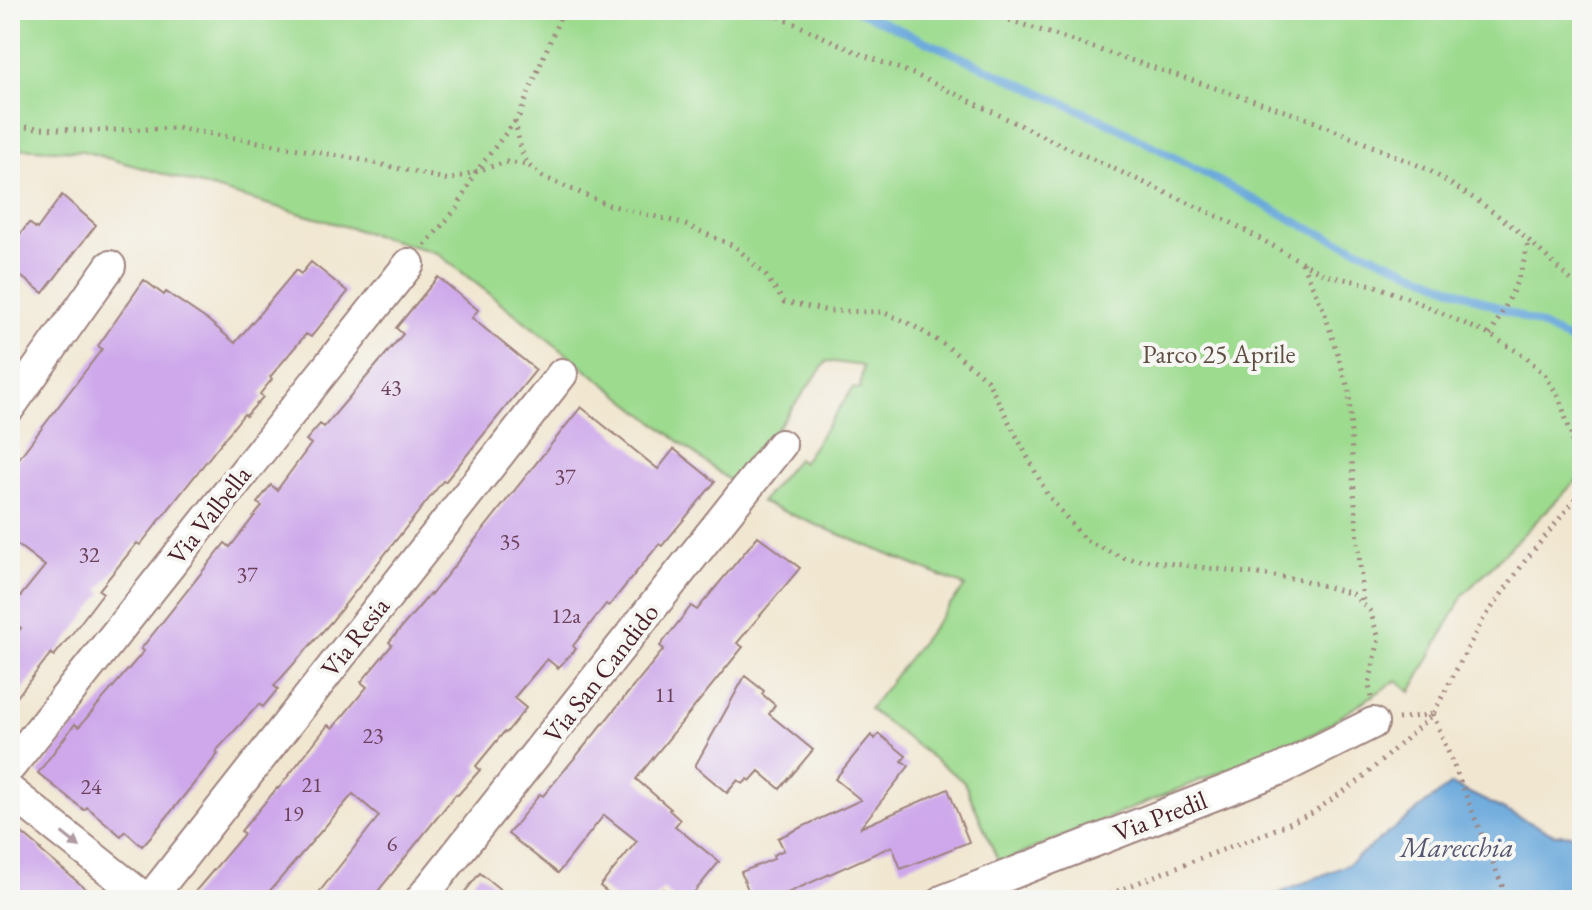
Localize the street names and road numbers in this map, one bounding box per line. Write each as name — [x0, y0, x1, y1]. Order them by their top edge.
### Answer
street label: Via Valbella — [160, 458, 259, 571]
street label: Via Resia — [313, 590, 397, 684]
street label: Via San Candido — [536, 596, 666, 750]
street label: Via Predil — [1108, 783, 1212, 849]

